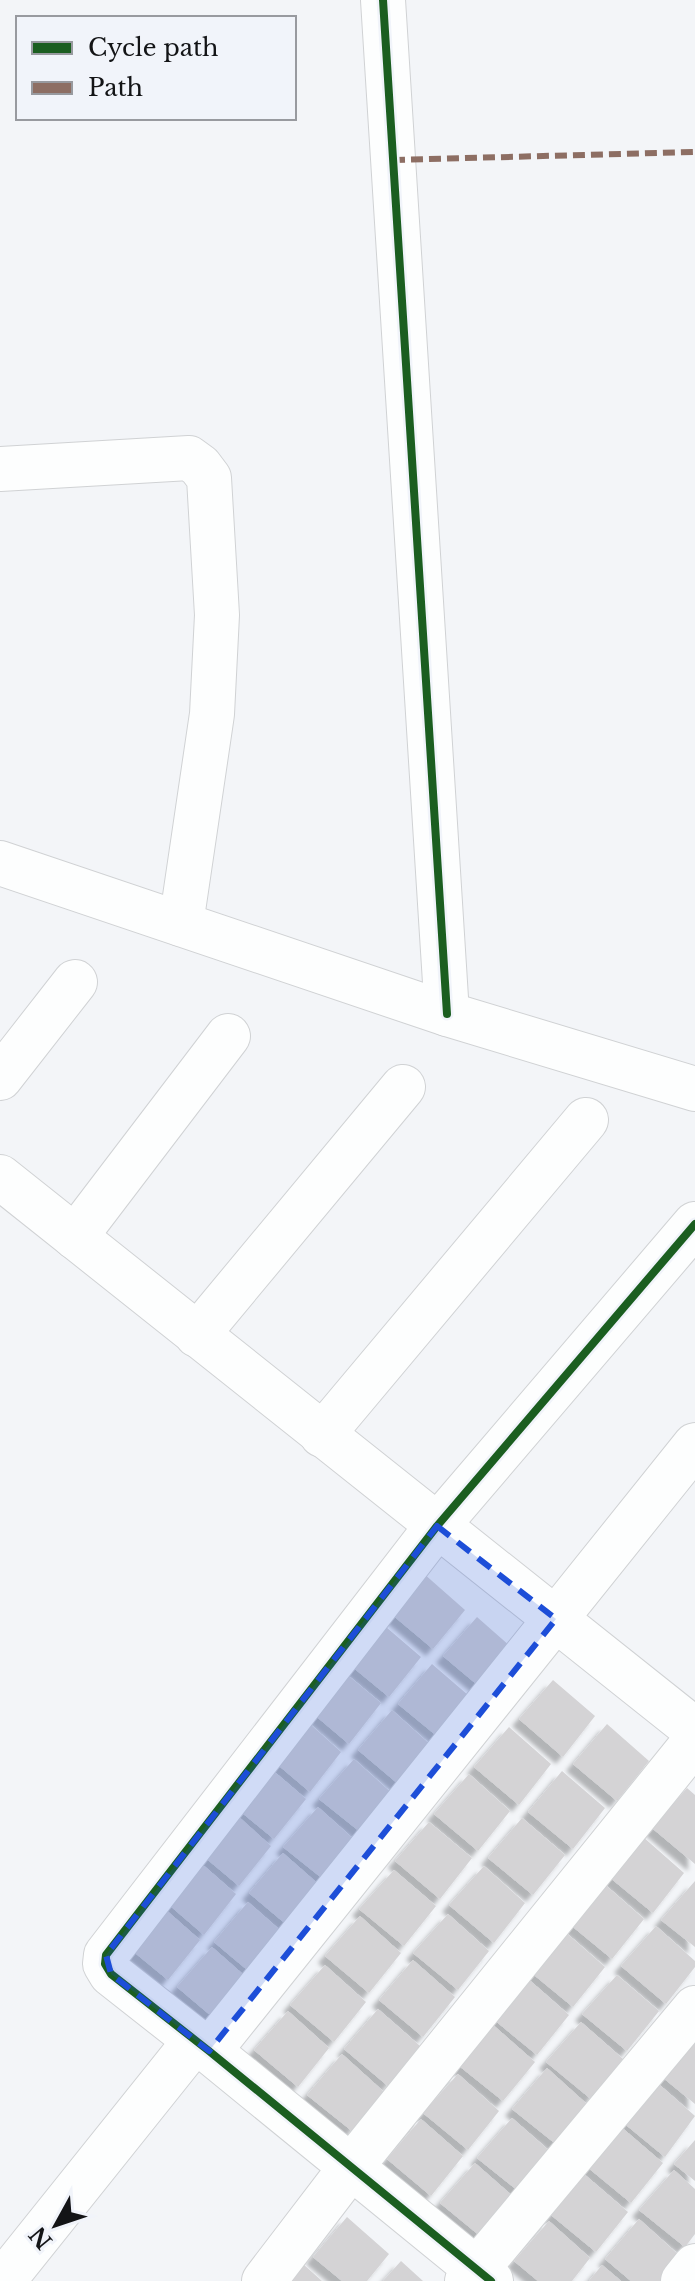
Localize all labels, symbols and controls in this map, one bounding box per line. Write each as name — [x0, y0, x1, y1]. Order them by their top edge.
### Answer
legend — [16, 16, 296, 120]
text: Cycle path — [88, 33, 219, 62]
text: Path — [88, 73, 143, 102]
north arrow — [16, 2185, 96, 2265]
text: N — [24, 2221, 58, 2254]

